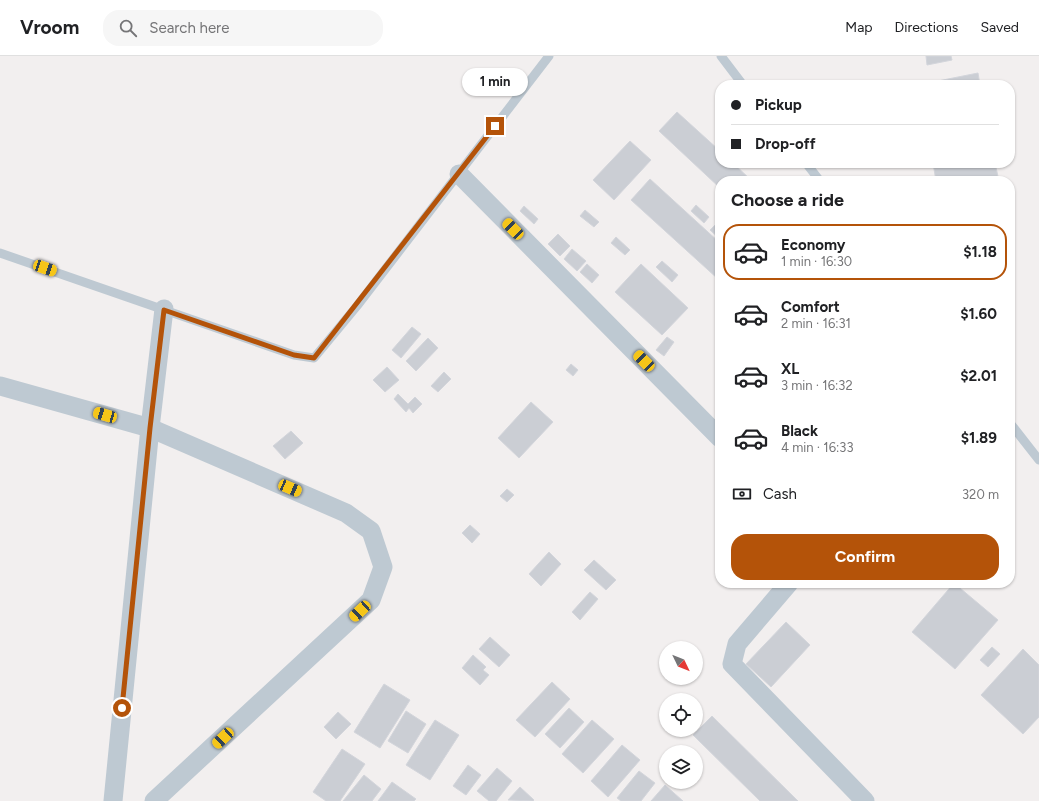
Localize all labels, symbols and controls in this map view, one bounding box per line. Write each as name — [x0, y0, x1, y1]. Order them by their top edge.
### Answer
search box — [103, 10, 383, 46]
text: Vroom — [20, 16, 79, 39]
icon: search — [117, 17, 139, 39]
text: Search here — [149, 19, 229, 37]
text: Map — [845, 19, 873, 36]
text: Directions — [895, 19, 958, 36]
text: Saved — [980, 19, 1019, 36]
callout: 1 min — [462, 68, 528, 96]
text: 1 min — [480, 74, 510, 89]
text: Pickup — [755, 96, 802, 114]
route end — [486, 117, 504, 135]
text: Drop-off — [755, 135, 816, 153]
text: Choose a ride — [731, 189, 844, 211]
car — [500, 216, 526, 242]
icon: car — [733, 234, 769, 270]
text: Economy — [781, 236, 846, 254]
text: $1.18 — [963, 243, 997, 261]
text: 1 min · 16:30 — [781, 254, 852, 269]
car — [32, 258, 58, 278]
icon: car — [733, 296, 769, 332]
text: Comfort — [781, 298, 840, 316]
text: $1.60 — [960, 305, 997, 323]
text: 2 min · 16:31 — [781, 316, 851, 331]
car — [631, 348, 657, 374]
icon: car — [733, 358, 769, 394]
text: XL — [781, 360, 799, 378]
text: $2.01 — [960, 367, 997, 385]
text: 3 min · 16:32 — [781, 378, 853, 393]
car — [92, 406, 118, 424]
icon: car — [733, 420, 769, 456]
text: Black — [781, 422, 818, 440]
text: $1.89 — [961, 429, 997, 447]
text: 4 min · 16:33 — [781, 440, 854, 455]
car — [277, 478, 303, 498]
icon: cash — [731, 483, 753, 505]
text: Cash — [763, 485, 797, 503]
text: 320 m — [962, 487, 999, 502]
button: Confirm — [731, 534, 999, 580]
car — [347, 598, 373, 624]
north arrow — [659, 641, 703, 685]
map controls — [659, 641, 703, 789]
button: locate — [659, 693, 703, 737]
route start — [113, 699, 131, 717]
car — [210, 725, 236, 751]
button: layers — [659, 745, 703, 789]

